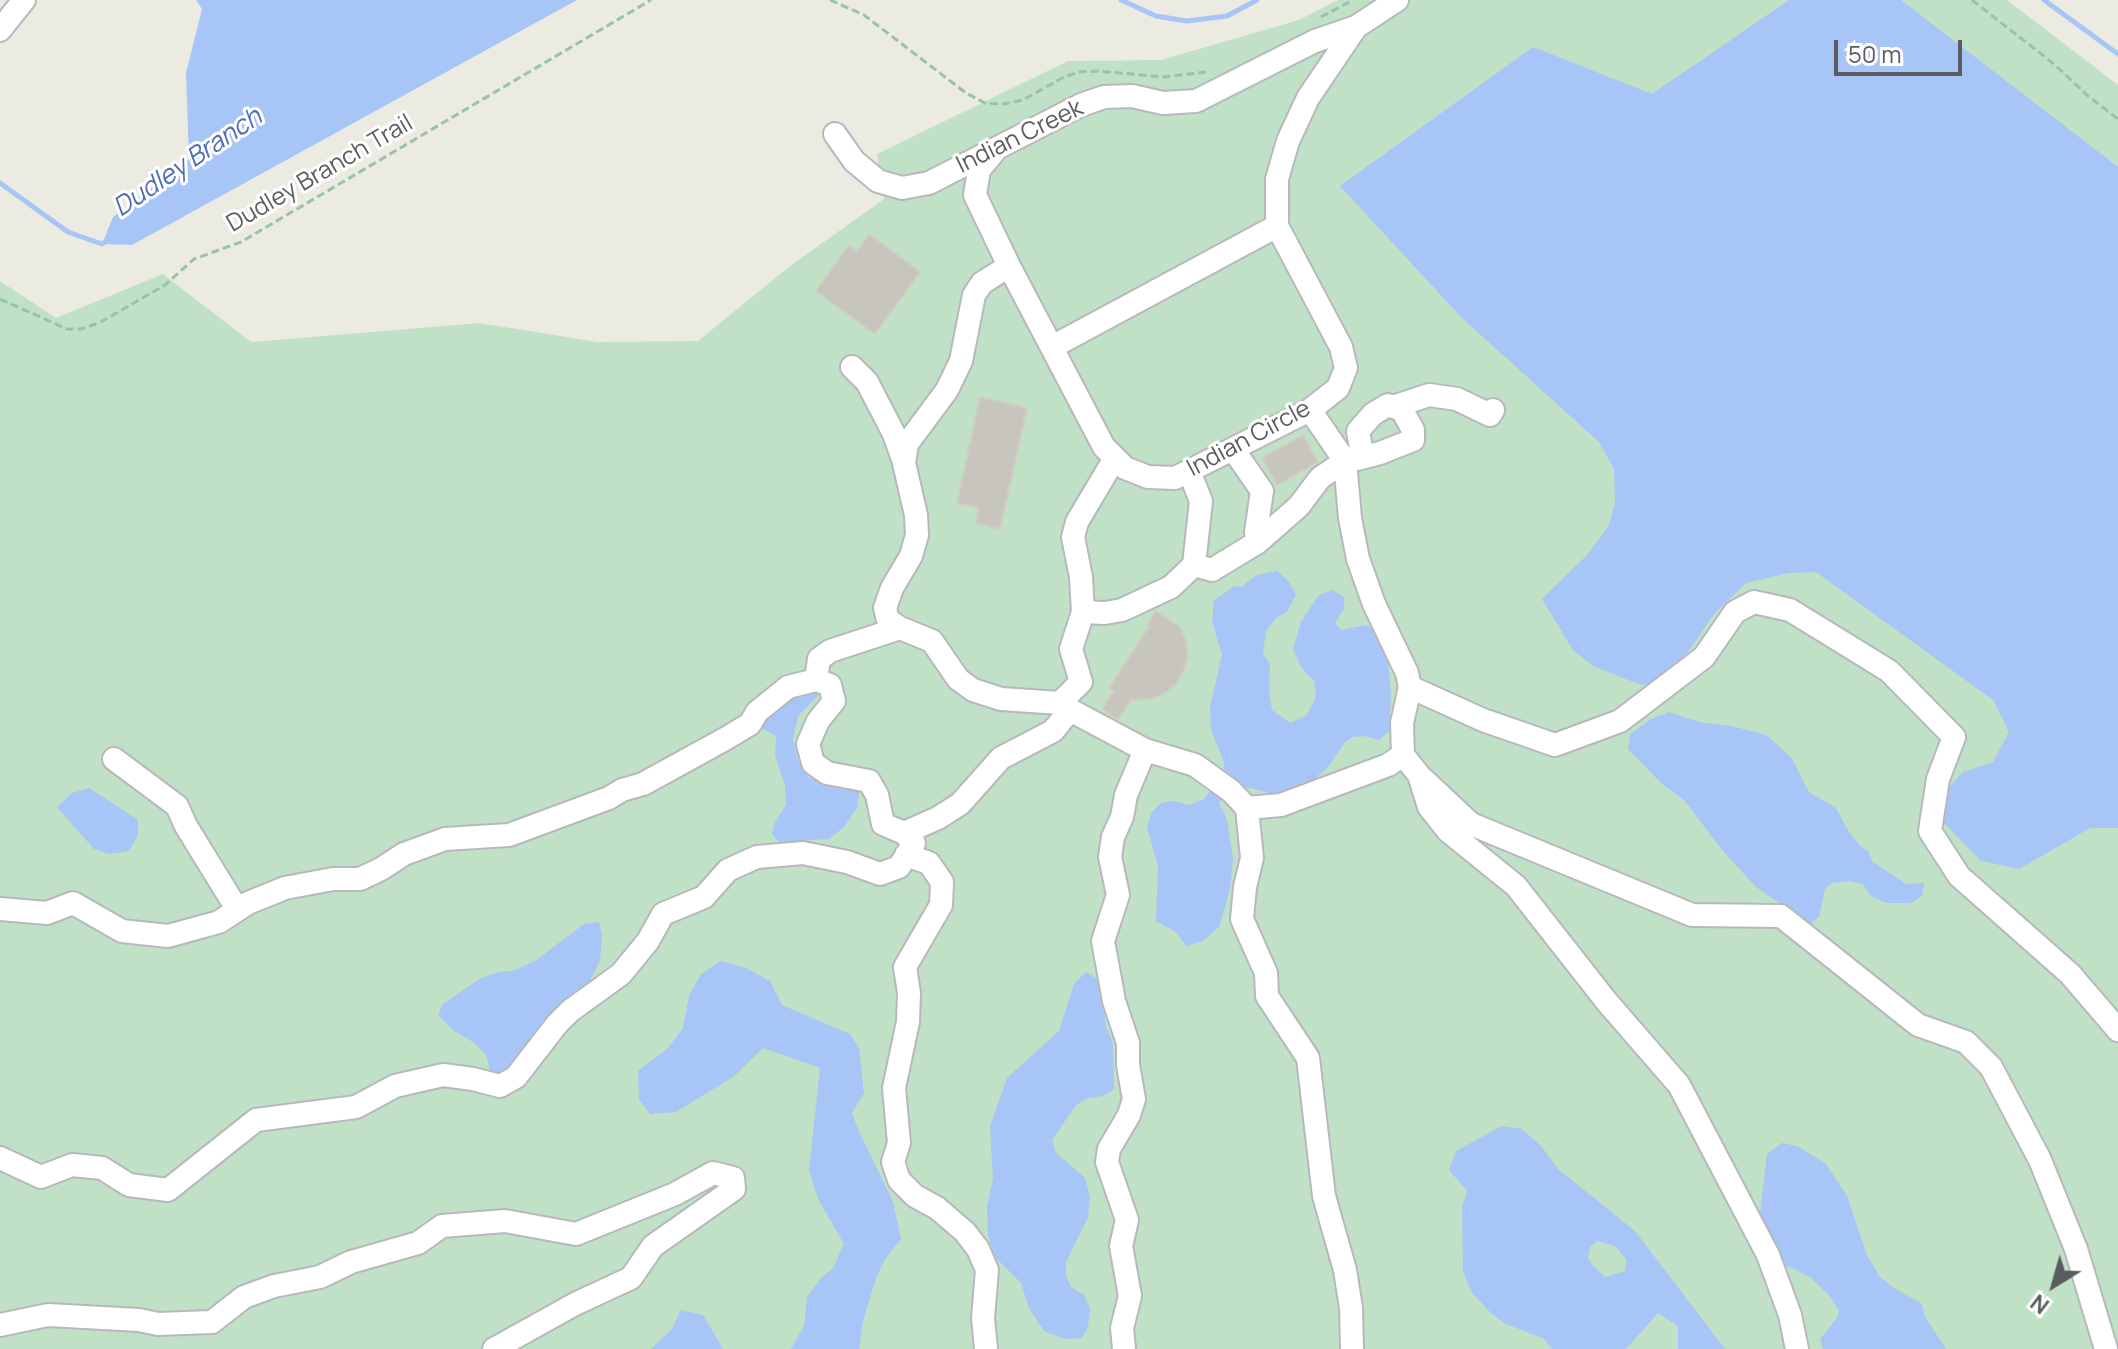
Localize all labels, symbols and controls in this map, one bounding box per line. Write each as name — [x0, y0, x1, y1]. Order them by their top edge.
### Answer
scale bar — [1838, 24, 1966, 74]
text: 50 m — [1848, 37, 1902, 70]
street label: Indian Creek — [952, 94, 1088, 180]
water label: Dudley Branch — [108, 102, 268, 224]
street label: Dudley Branch Trail — [222, 109, 418, 239]
street label: Indian Circle — [1182, 394, 1316, 484]
north arrow — [2014, 1245, 2094, 1325]
text: N — [2024, 1287, 2055, 1321]

